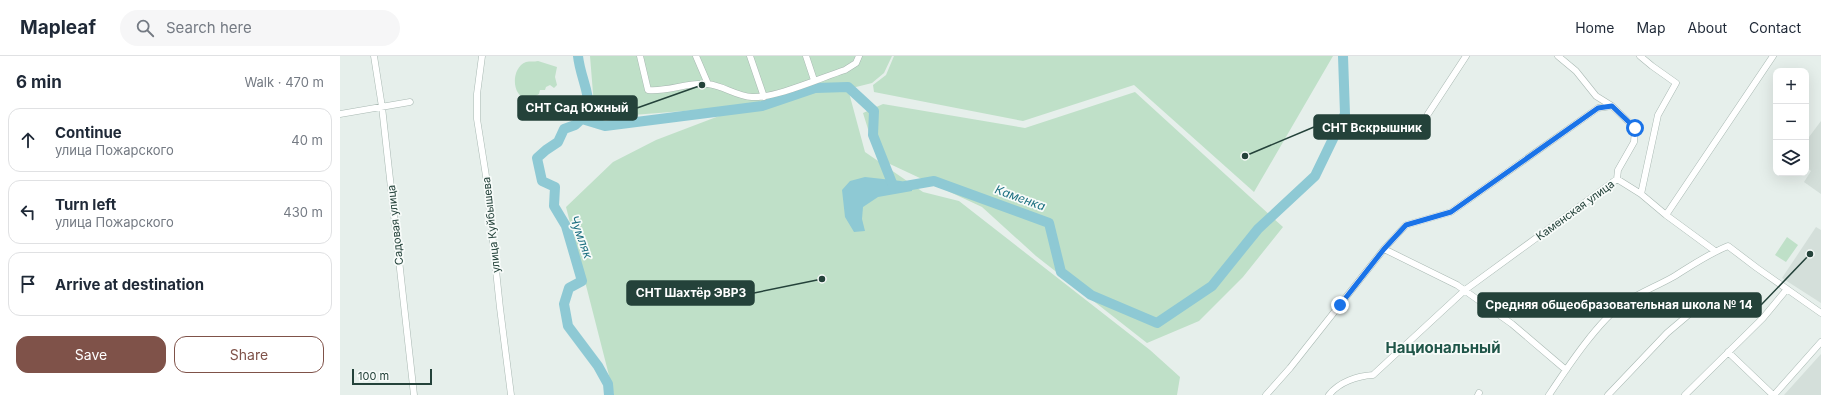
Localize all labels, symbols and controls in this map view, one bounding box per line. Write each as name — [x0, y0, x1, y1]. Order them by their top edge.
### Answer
search box — [120, 10, 400, 46]
text: Mapleaf — [20, 16, 96, 39]
icon: search — [134, 17, 156, 39]
text: Search here — [166, 18, 252, 37]
text: Home — [1575, 19, 1614, 36]
text: Map — [1636, 19, 1666, 36]
text: About — [1688, 19, 1727, 36]
text: Contact — [1749, 19, 1801, 36]
map controls — [1773, 68, 1809, 176]
button: + — [1773, 68, 1809, 104]
text: 6 min — [16, 72, 62, 92]
text: Walk · 470 m — [244, 74, 324, 90]
callout: СНТ Сад Южный — [518, 96, 637, 120]
text: СНТ Сад Южный — [526, 100, 628, 115]
button: − — [1773, 104, 1809, 140]
callout: СНТ Вскрышник — [1314, 115, 1430, 139]
route start — [1626, 119, 1644, 137]
text: СНТ Вскрышник — [1322, 120, 1422, 135]
text: Continue — [55, 123, 122, 142]
icon: ahead — [17, 129, 39, 151]
text: 40 m — [291, 132, 323, 148]
button: layers — [1773, 140, 1809, 176]
text: улица Пожарского — [55, 142, 174, 158]
street label: улица Куйбышева — [479, 176, 503, 274]
street label: Каменская улица — [1533, 177, 1617, 243]
water label: Каменка — [993, 181, 1047, 214]
street label: Садовая улица — [384, 184, 406, 266]
text: Turn left — [55, 195, 116, 214]
icon: left — [17, 201, 39, 223]
text: 430 m — [283, 204, 323, 220]
water label: Чумляк — [567, 213, 596, 261]
text: улица Пожарского — [55, 214, 174, 230]
icon: arrive — [17, 273, 39, 295]
text: Arrive at destination — [55, 275, 204, 294]
callout: СНТ Шахтёр ЭВРЗ — [627, 281, 754, 305]
text: СНТ Шахтёр ЭВРЗ — [636, 285, 746, 300]
callout: Средняя общеобразовательная школа № 14 — [1478, 293, 1761, 317]
route end — [1331, 296, 1349, 314]
text: Средняя общеобразовательная школа № 14 — [1485, 297, 1753, 312]
button: Save — [16, 336, 166, 373]
button: Share — [174, 336, 324, 373]
district label: Национальный — [1385, 338, 1501, 357]
scale bar — [352, 367, 432, 386]
text: 100 m — [358, 369, 389, 383]

